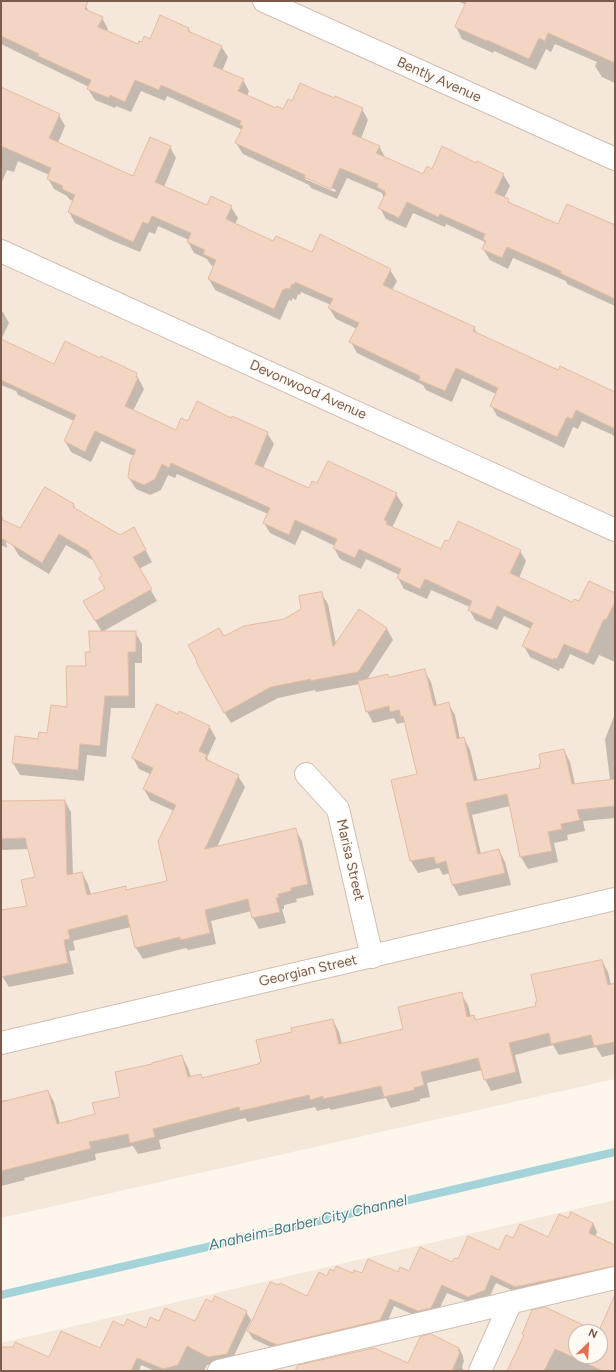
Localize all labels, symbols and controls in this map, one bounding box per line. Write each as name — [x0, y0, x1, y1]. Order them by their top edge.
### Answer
street label: Bently Avenue — [394, 54, 484, 106]
street label: Devonwood Avenue — [247, 357, 369, 423]
street label: Marisa Street — [332, 818, 368, 902]
street label: Georgian Street — [257, 952, 359, 990]
water label: Anaheim-Barber City Channel — [207, 1191, 409, 1255]
north arrow — [568, 1324, 608, 1364]
text: N — [586, 1326, 599, 1341]

